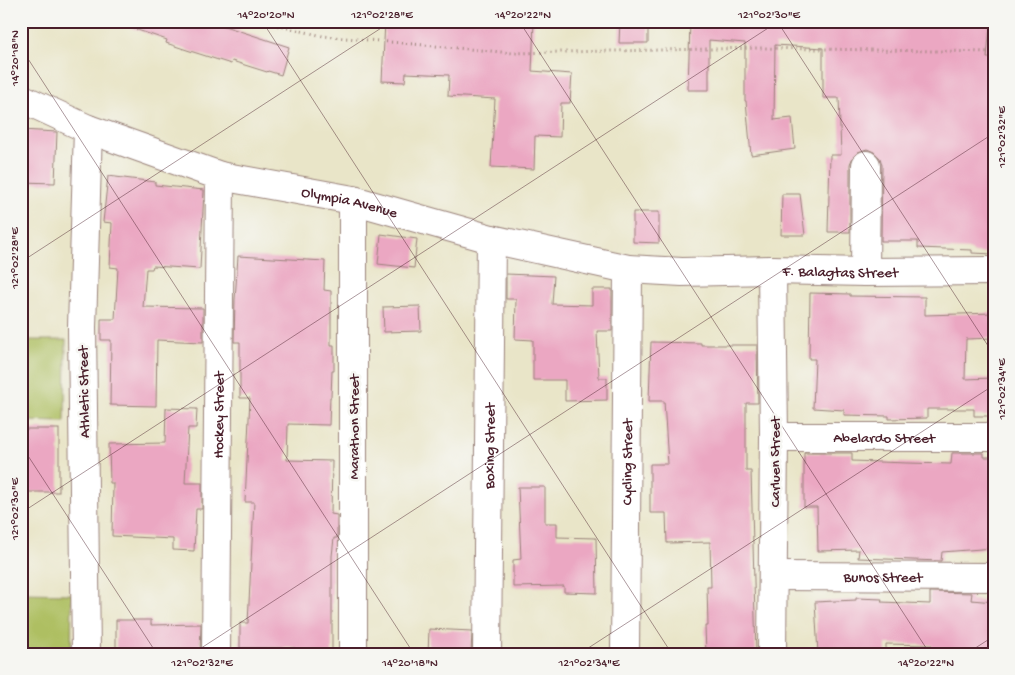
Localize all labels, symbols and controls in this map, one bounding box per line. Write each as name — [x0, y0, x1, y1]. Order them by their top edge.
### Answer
text: 14°20'20"N — [236, 9, 295, 23]
text: 121°02'28"E — [350, 9, 413, 23]
text: 14°20'22"N — [494, 9, 551, 23]
text: 121°02'30"E — [737, 9, 801, 23]
text: 14°20'18"N — [9, 30, 23, 87]
text: 121°02'32"E — [996, 106, 1010, 169]
street label: Olympia Avenue — [300, 184, 399, 223]
text: 121°02'28"E — [9, 227, 23, 290]
street label: F. Balagtas Street — [781, 263, 900, 283]
street label: Athletic Street — [75, 344, 95, 438]
text: 121°02'34"E — [996, 358, 1010, 421]
street label: Hockey Street — [211, 370, 229, 459]
street label: Marathon Street — [346, 373, 364, 480]
street label: Boxing Street — [482, 401, 500, 490]
street label: Carluen Street — [767, 415, 785, 507]
street label: Cycling Street — [619, 417, 638, 505]
street label: Abelardo Street — [833, 430, 937, 448]
text: 121°02'30"E — [9, 477, 23, 541]
street label: Bunos Street — [843, 569, 924, 588]
text: 121°02'32"E — [170, 657, 233, 671]
text: 14°20'18"N — [381, 657, 438, 671]
text: 121°02'34"E — [557, 657, 620, 671]
text: 14°20'22"N — [897, 657, 954, 671]

